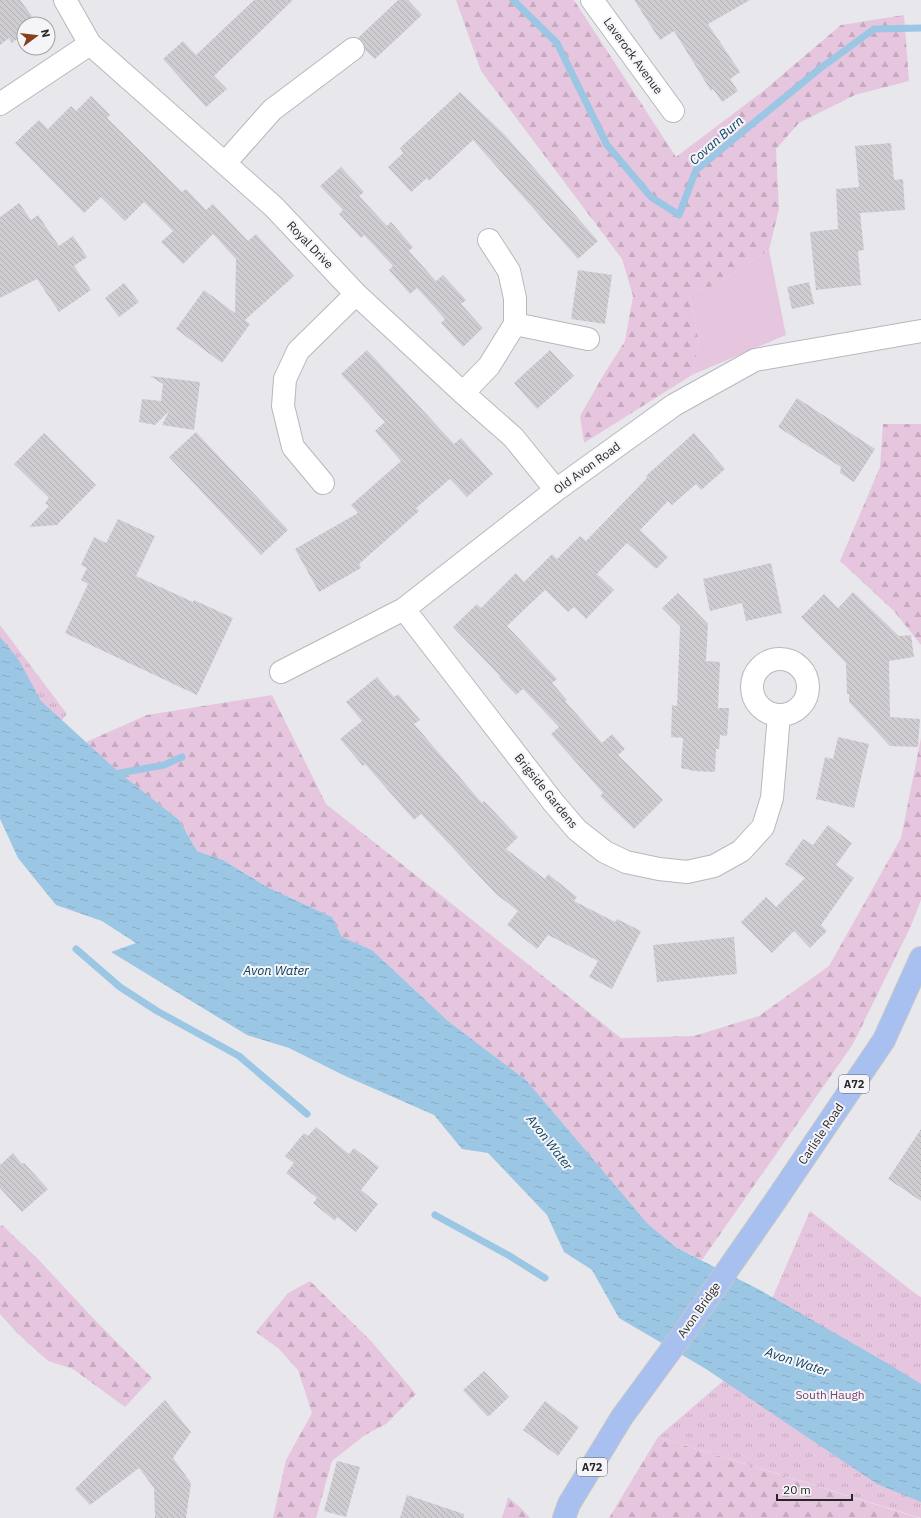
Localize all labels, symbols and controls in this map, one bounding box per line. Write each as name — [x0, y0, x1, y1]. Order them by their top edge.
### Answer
street label: Laverock Avenue — [601, 14, 666, 97]
north arrow — [16, 16, 56, 56]
text: N — [38, 28, 53, 39]
water label: Covan Burn — [686, 112, 747, 169]
street label: Royal Drive — [284, 218, 337, 272]
street label: Old Avon Road — [550, 438, 623, 497]
street label: Brigside Gardens — [512, 750, 581, 831]
water label: Avon Water — [242, 962, 310, 979]
road number: A72 — [839, 1075, 869, 1093]
street label: Carlisle Road — [795, 1100, 847, 1167]
water label: Avon Water — [522, 1110, 577, 1174]
street label: Avon Bridge — [674, 1279, 724, 1341]
water label: Avon Water — [762, 1343, 832, 1380]
park label: South Haugh — [795, 1387, 865, 1402]
road number: A72 — [577, 1458, 607, 1476]
scale bar — [777, 1476, 852, 1502]
text: 20 m — [783, 1482, 811, 1497]

